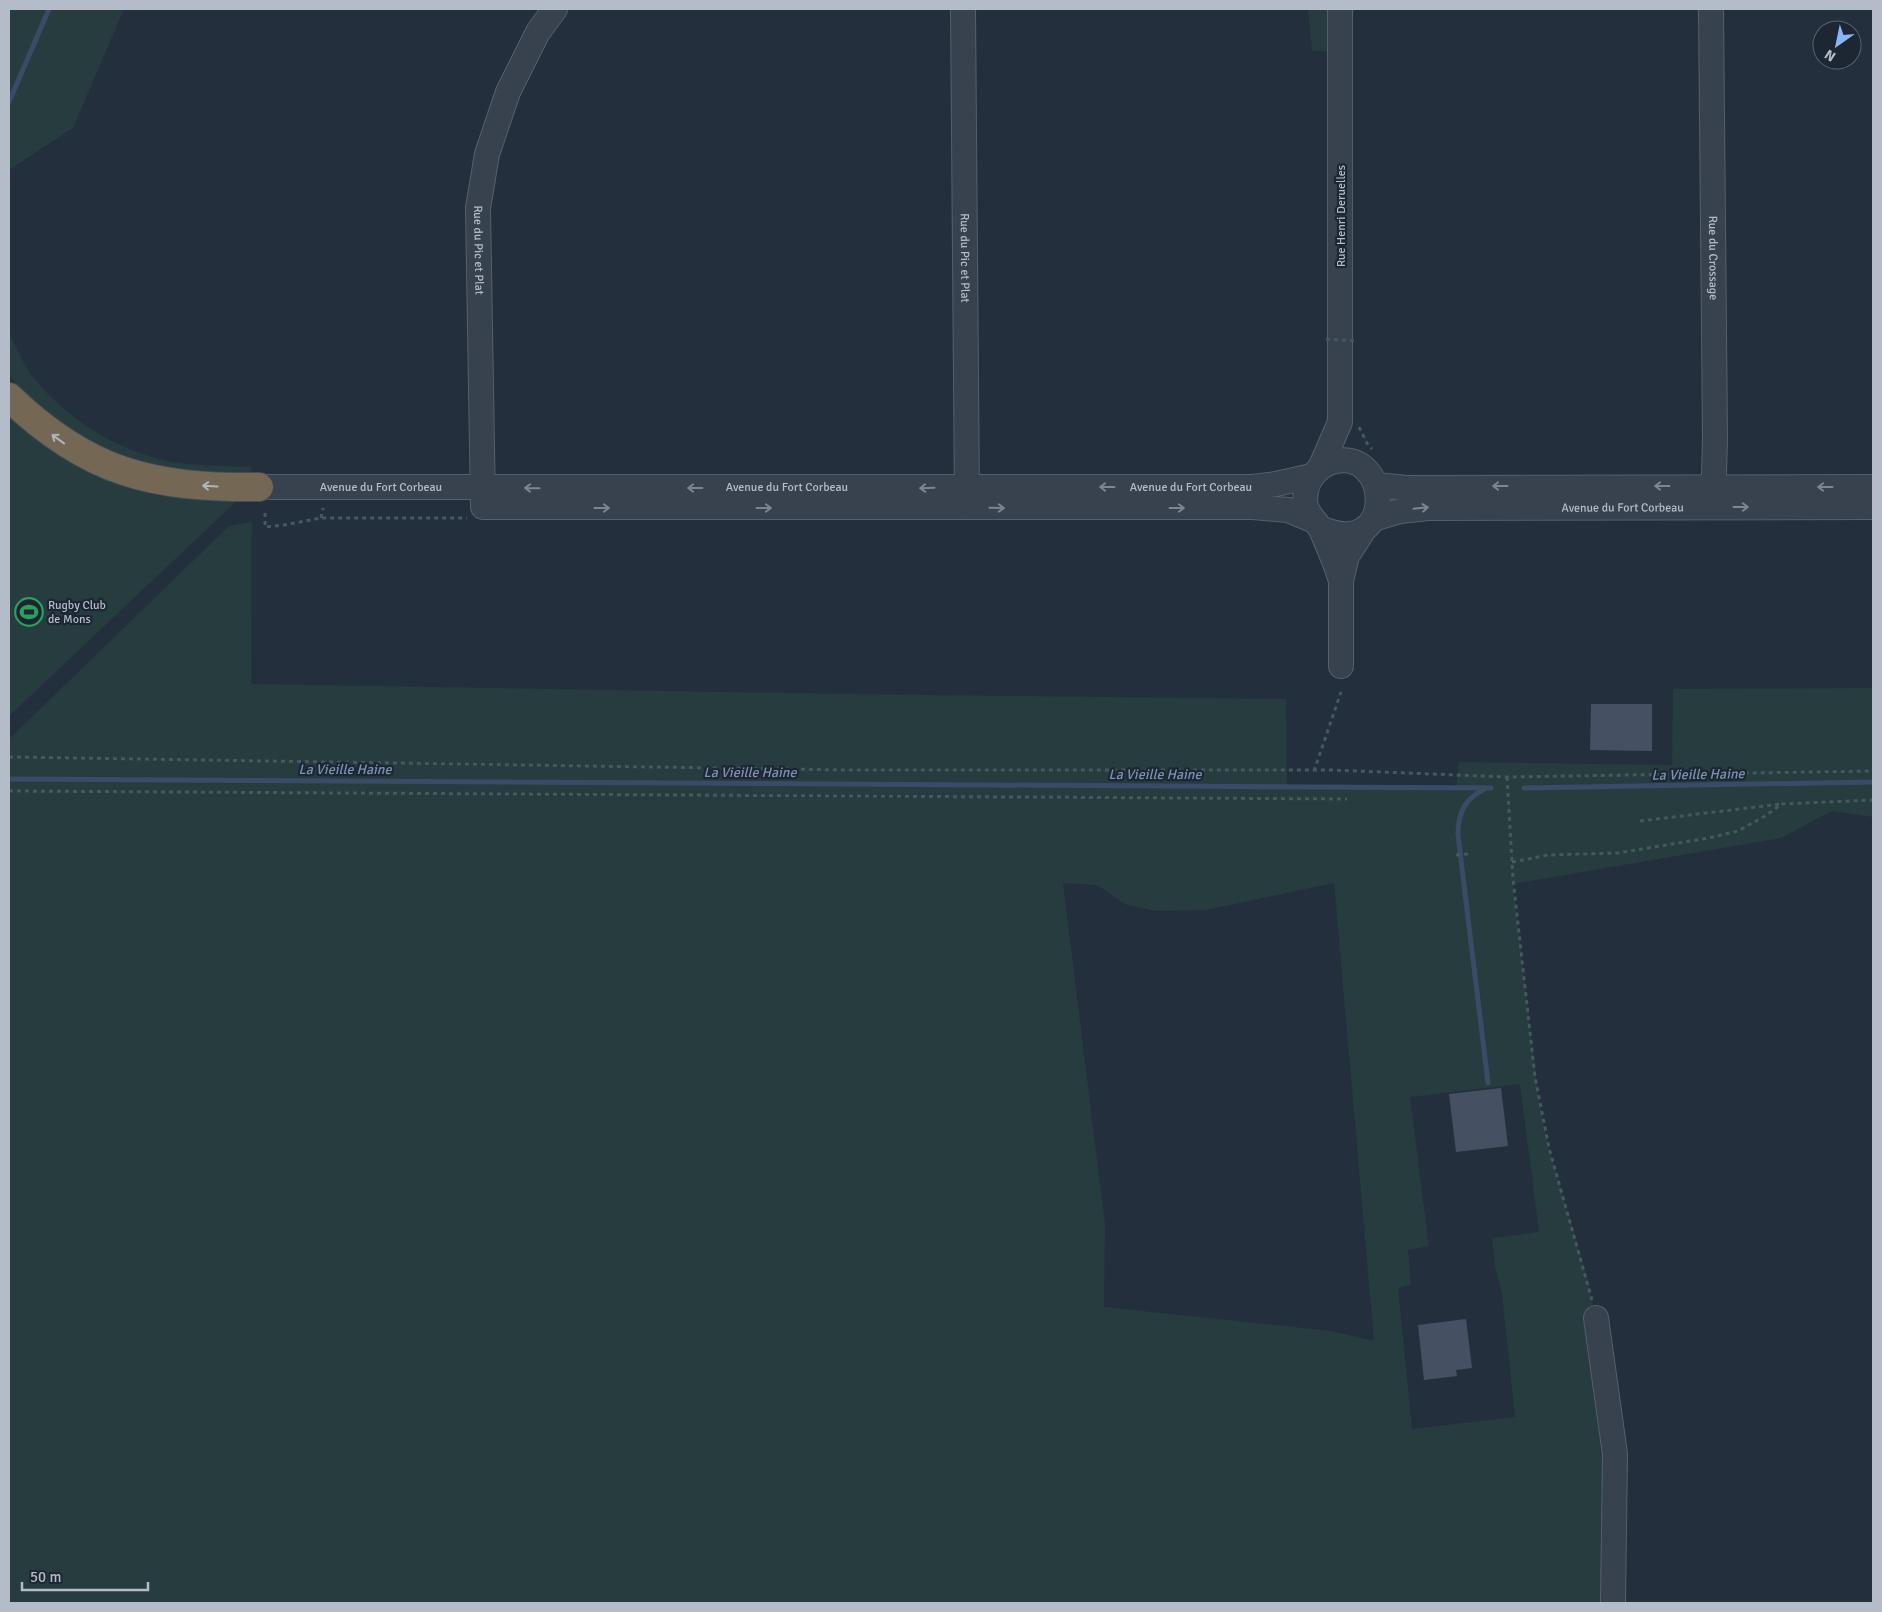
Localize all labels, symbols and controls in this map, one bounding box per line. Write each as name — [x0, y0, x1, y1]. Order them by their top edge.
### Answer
north arrow — [1812, 20, 1862, 70]
text: N — [1821, 46, 1839, 65]
street label: Rue Henri Deruelles — [1334, 165, 1349, 267]
street label: Rue du Pic et Plat — [470, 205, 486, 295]
street label: Rue du Pic et Plat — [957, 213, 972, 303]
street label: Rue du Crossage — [1705, 216, 1721, 300]
one-way arrow — [51, 434, 65, 444]
street label: Avenue du Fort Corbeau — [320, 480, 442, 495]
street label: Avenue du Fort Corbeau — [726, 480, 848, 495]
street label: Avenue du Fort Corbeau — [1130, 480, 1252, 495]
one-way arrow — [1492, 481, 1508, 491]
one-way arrow — [1654, 481, 1670, 491]
one-way arrow — [203, 482, 219, 491]
one-way arrow — [1100, 482, 1116, 492]
one-way arrow — [1817, 482, 1833, 492]
one-way arrow — [525, 483, 541, 493]
one-way arrow — [687, 483, 704, 493]
one-way arrow — [920, 483, 936, 492]
street label: Avenue du Fort Corbeau — [1561, 500, 1684, 516]
one-way arrow — [1732, 502, 1748, 511]
one-way arrow — [593, 503, 609, 513]
one-way arrow — [756, 503, 772, 513]
one-way arrow — [988, 503, 1004, 513]
one-way arrow — [1168, 503, 1184, 513]
one-way arrow — [1412, 504, 1428, 513]
sports icon: Rugby Club de Mons — [14, 597, 44, 627]
place label: Rugby Club de Mons — [48, 598, 106, 627]
water label: La Vieille Haine — [298, 761, 392, 778]
water label: La Vieille Haine — [703, 764, 797, 781]
water label: La Vieille Haine — [1651, 765, 1746, 784]
water label: La Vieille Haine — [1108, 766, 1202, 783]
scale bar — [22, 1560, 149, 1592]
text: 50 m — [30, 1568, 61, 1586]

